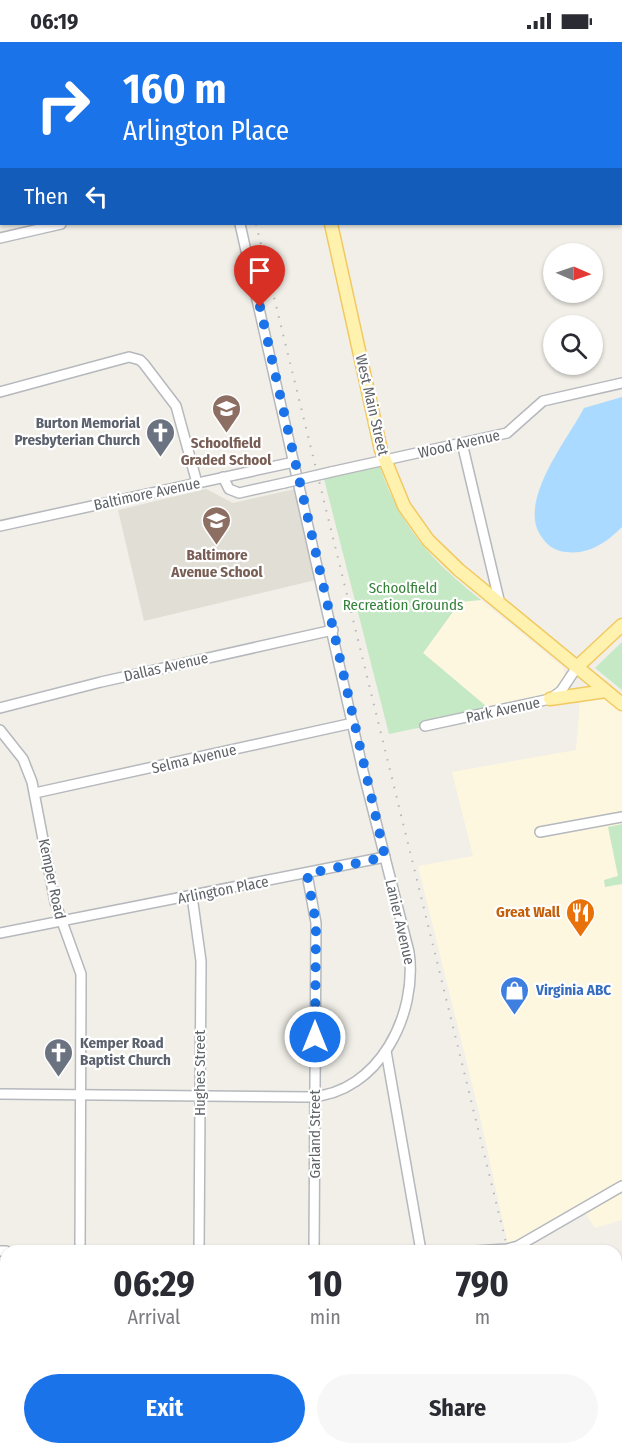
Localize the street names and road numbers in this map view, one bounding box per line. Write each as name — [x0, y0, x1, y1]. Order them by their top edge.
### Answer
street label: West Main Street — [352, 353, 392, 458]
street label: Wood Avenue — [416, 426, 502, 462]
street label: Baltimore Avenue — [92, 474, 202, 514]
street label: Dallas Avenue — [122, 649, 210, 685]
street label: Park Avenue — [464, 693, 542, 727]
street label: Selma Avenue — [150, 741, 238, 777]
street label: Kemper Road — [35, 837, 69, 921]
street label: Arlington Place — [176, 872, 270, 908]
street label: Lanier Avenue — [381, 878, 419, 966]
street label: Hughes Street — [191, 1030, 209, 1116]
street label: Garland Street — [306, 1090, 324, 1178]

